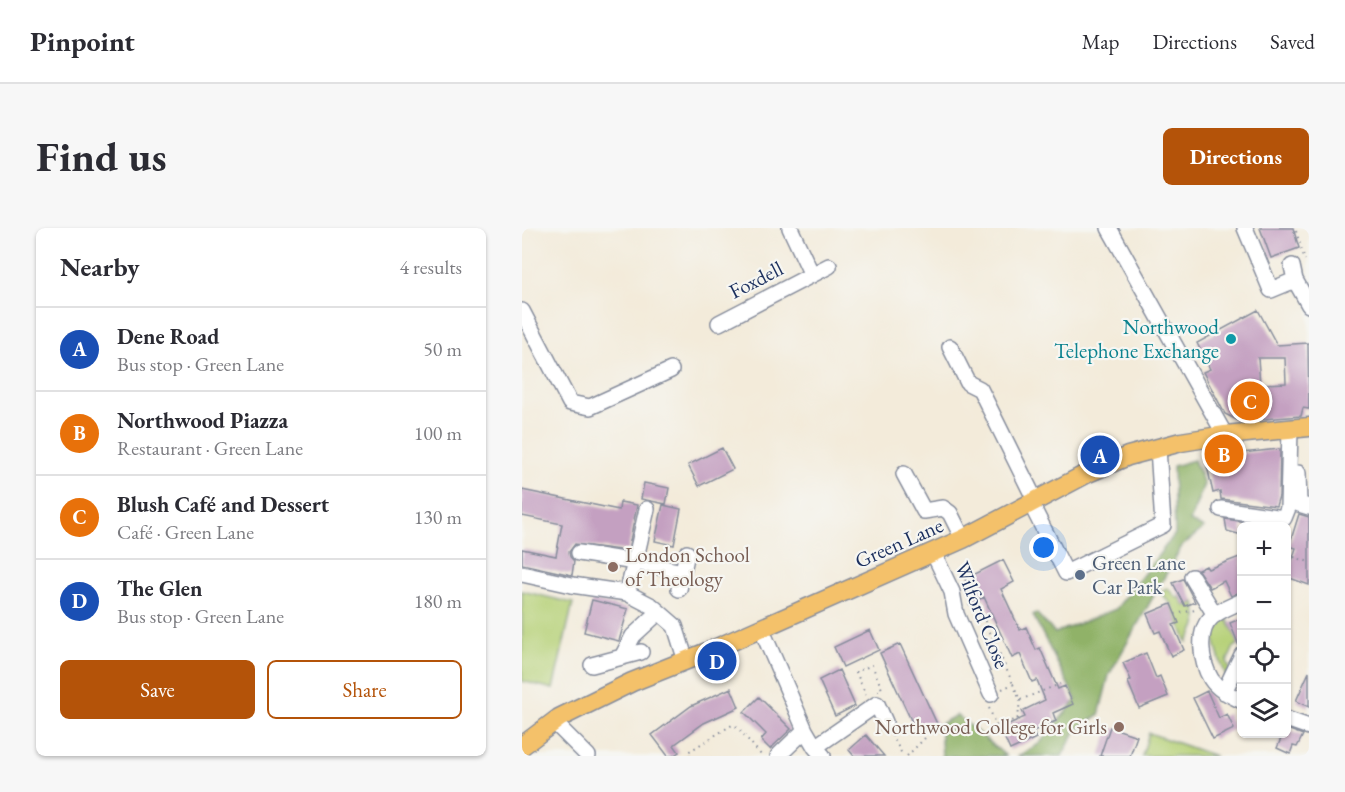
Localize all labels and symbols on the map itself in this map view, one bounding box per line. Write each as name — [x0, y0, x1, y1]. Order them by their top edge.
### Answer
street label: Foxdell — [724, 255, 787, 305]
place label: Northwood Telephone Exchange — [1054, 313, 1219, 364]
marker: Northwood Telephone Exchange — [1224, 332, 1238, 346]
pin: C — [1230, 378, 1270, 423]
pin: A — [1080, 432, 1120, 478]
pin: B — [1204, 432, 1244, 476]
street label: Green Lane — [851, 511, 947, 574]
your location — [1029, 533, 1058, 562]
place label: London School of Theology — [625, 541, 750, 592]
place label: Green Lane Car Park — [1092, 549, 1186, 600]
street label: Wilford Close — [949, 558, 1016, 672]
marker: London School of Theology — [606, 560, 620, 574]
marker: Green Lane Car Park — [1073, 568, 1087, 582]
pin: D — [698, 638, 736, 684]
place label: Northwood College for Girls — [875, 713, 1107, 740]
marker: Northwood College for Girls — [1112, 720, 1126, 734]

